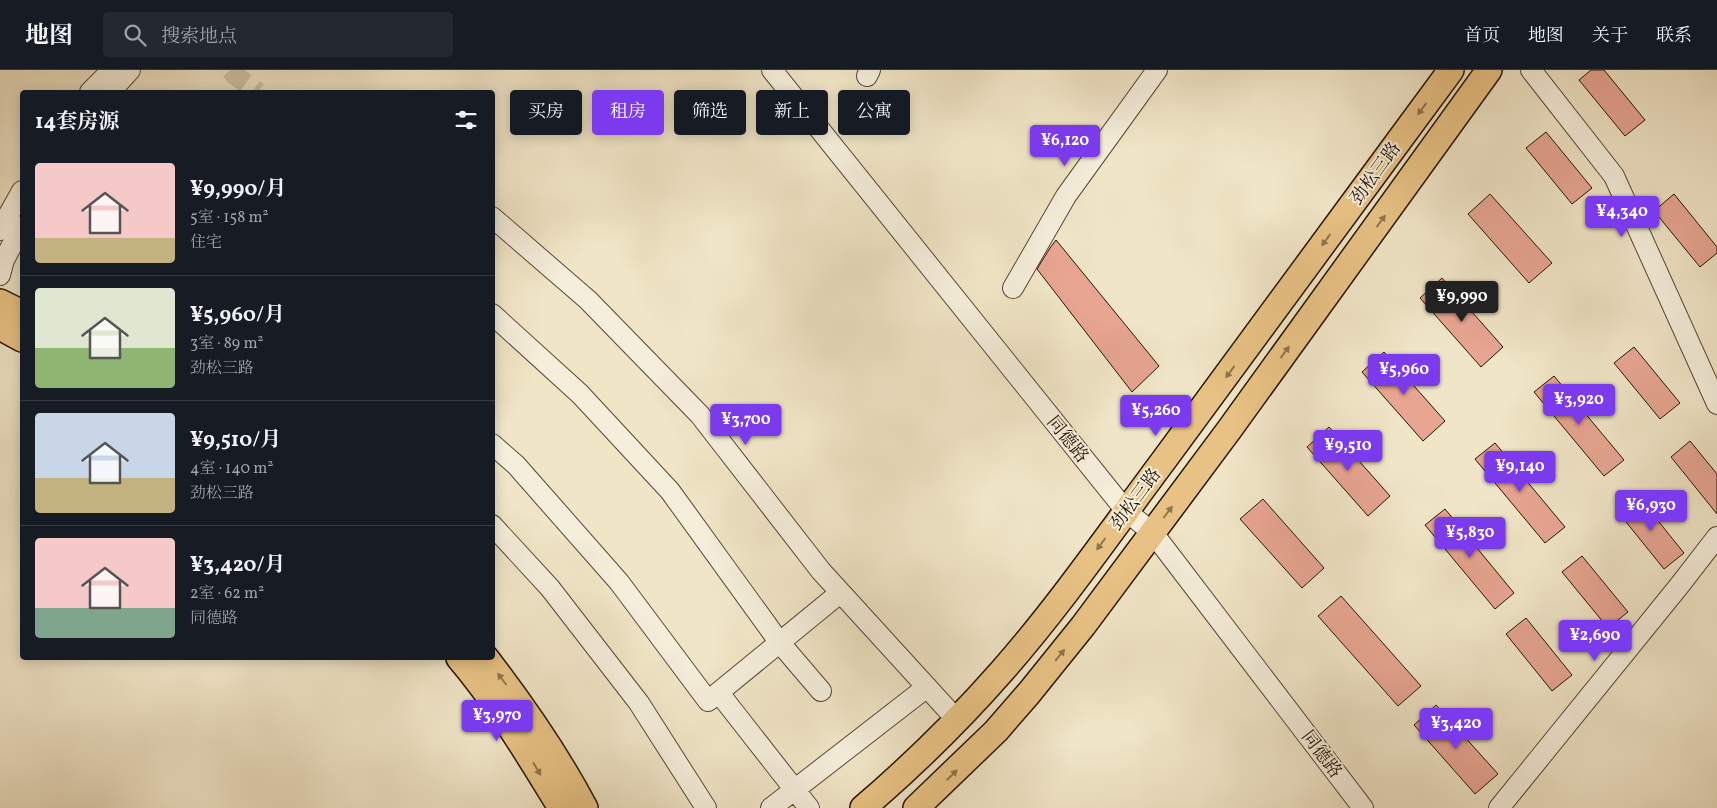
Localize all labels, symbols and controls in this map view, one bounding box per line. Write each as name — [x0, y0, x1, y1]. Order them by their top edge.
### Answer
search box — [103, 12, 453, 57]
text: 地图 — [25, 20, 73, 54]
icon: search — [121, 21, 149, 49]
text: 搜索地点 — [161, 24, 237, 50]
text: 首页 — [1464, 24, 1500, 49]
text: 地图 — [1528, 24, 1564, 49]
text: 关于 — [1592, 24, 1628, 49]
text: 联系 — [1656, 24, 1692, 49]
chip: 买房 — [510, 90, 582, 135]
chip: 租房 — [592, 90, 664, 135]
chip: 筛选 — [674, 90, 746, 135]
chip: 新上 — [756, 90, 828, 135]
chip: 公寓 — [838, 90, 910, 135]
one-way arrow — [1417, 102, 1427, 116]
icon: filters — [452, 106, 480, 134]
text: 14套房源 — [35, 108, 119, 137]
pin: ¥6,120 — [1024, 124, 1106, 167]
text: ¥6,120 — [1041, 130, 1089, 152]
street label: 劲松三路 — [1345, 137, 1407, 210]
text: ¥9,990/月 — [190, 175, 286, 204]
icon: home — [75, 183, 135, 243]
pin: ¥4,340 — [1581, 196, 1663, 238]
text: ¥4,340 — [1596, 201, 1648, 223]
text: 5室 · 158 m² — [190, 207, 269, 229]
one-way arrow — [1375, 215, 1386, 228]
text: 住宅 — [190, 232, 222, 254]
one-way arrow — [1320, 233, 1331, 246]
pin: ¥9,990 — [1421, 280, 1503, 323]
text: ¥9,990 — [1436, 286, 1488, 308]
text: ¥5,960/月 — [190, 301, 285, 330]
icon: home — [75, 308, 135, 368]
text: 3室 · 89 m² — [190, 333, 263, 355]
one-way arrow — [1280, 345, 1290, 359]
pin: ¥5,960 — [1363, 354, 1445, 396]
text: 劲松三路 — [190, 358, 254, 380]
text: ¥5,960 — [1379, 359, 1429, 381]
one-way arrow — [1225, 365, 1235, 379]
pin: ¥3,920 — [1538, 384, 1620, 426]
text: ¥3,920 — [1554, 389, 1604, 411]
pin: ¥5,260 — [1115, 394, 1197, 437]
text: ¥5,260 — [1131, 400, 1181, 422]
pin: ¥3,700 — [705, 404, 787, 446]
text: ¥3,700 — [721, 409, 771, 431]
street label: 同德路 — [1040, 411, 1094, 469]
text: ¥9,510/月 — [190, 426, 281, 455]
pin: ¥9,510 — [1307, 430, 1389, 472]
icon: home — [75, 433, 135, 493]
text: ¥9,510 — [1324, 435, 1372, 457]
pin: ¥9,140 — [1479, 450, 1561, 493]
text: ¥9,140 — [1495, 456, 1545, 478]
text: 4室 · 140 m² — [190, 458, 273, 480]
street label: 劲松三路 — [1105, 464, 1168, 536]
text: 劲松三路 — [190, 483, 254, 505]
pin: ¥6,930 — [1610, 490, 1692, 532]
text: ¥6,930 — [1626, 495, 1676, 517]
one-way arrow — [1163, 506, 1174, 519]
pin: ¥5,830 — [1429, 516, 1511, 559]
text: ¥5,830 — [1446, 522, 1494, 544]
one-way arrow — [1096, 537, 1106, 551]
text: ¥3,420/月 — [190, 551, 286, 580]
icon: home — [75, 558, 135, 618]
text: 2室 · 62 m² — [190, 583, 264, 605]
text: 同德路 — [190, 608, 238, 630]
pin: ¥2,690 — [1554, 620, 1636, 662]
text: ¥2,690 — [1570, 625, 1620, 647]
one-way arrow — [1054, 649, 1065, 662]
one-way arrow — [497, 673, 508, 686]
pin: ¥3,970 — [456, 700, 538, 742]
text: ¥3,970 — [473, 705, 521, 727]
pin: ¥3,420 — [1415, 708, 1497, 750]
text: ¥3,420 — [1431, 713, 1481, 735]
street label: 同德路 — [1295, 726, 1347, 784]
one-way arrow — [533, 762, 542, 775]
one-way arrow — [945, 769, 957, 781]

